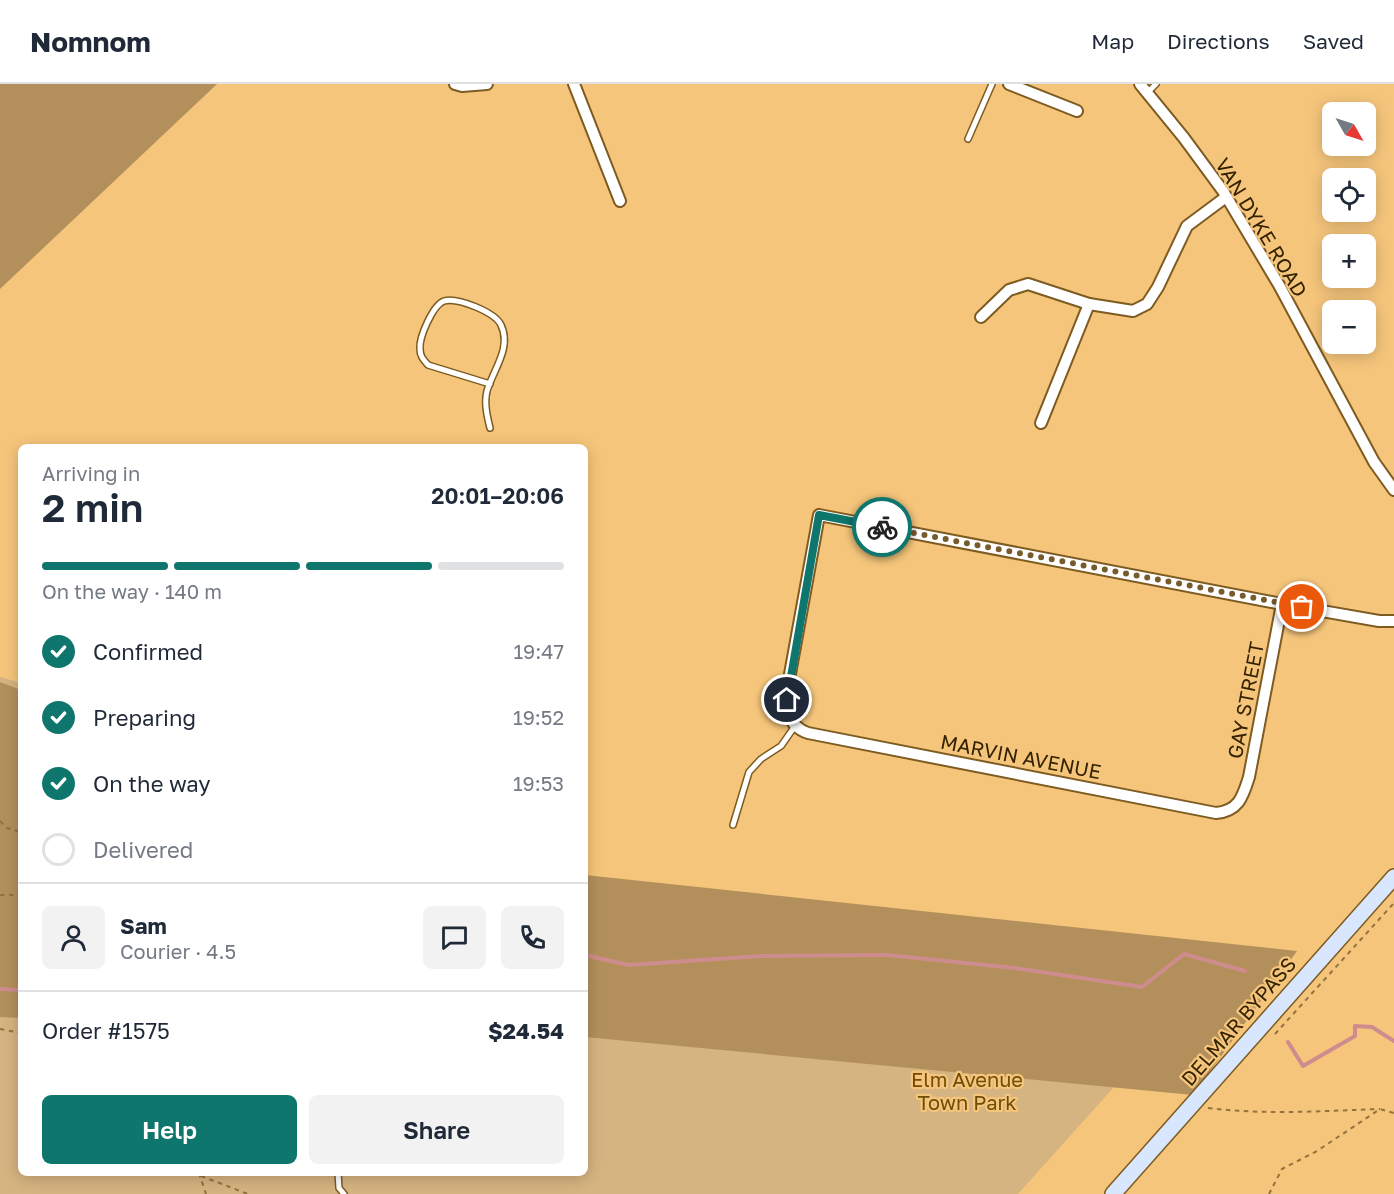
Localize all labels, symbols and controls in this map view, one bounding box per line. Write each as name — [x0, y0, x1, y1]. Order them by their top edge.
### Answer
text: Nomnom — [30, 25, 151, 58]
text: Map — [1091, 28, 1134, 54]
text: Directions — [1167, 28, 1270, 54]
text: Saved — [1303, 28, 1364, 54]
north arrow — [1322, 102, 1376, 156]
map controls — [1322, 102, 1376, 354]
street label: VAN DYKE ROAD — [1211, 153, 1313, 301]
button: locate — [1322, 168, 1376, 222]
button: + — [1322, 234, 1376, 288]
button: − — [1322, 300, 1376, 354]
text: Arriving in — [42, 461, 140, 485]
text: 20:01–20:06 — [431, 482, 564, 509]
text: 2 min — [42, 484, 143, 531]
courier — [852, 497, 912, 557]
icon: bike — [866, 511, 899, 544]
text: On the way · 140 m — [42, 579, 222, 603]
pin — [1276, 581, 1327, 632]
icon: bag — [1285, 590, 1318, 623]
icon: check — [42, 635, 75, 668]
text: Confirmed — [93, 638, 203, 665]
text: 19:47 — [513, 639, 564, 663]
street label: GAY STREET — [1222, 640, 1268, 760]
pin — [761, 674, 812, 725]
icon: home — [770, 683, 803, 716]
icon: check — [42, 701, 75, 734]
text: Preparing — [93, 704, 196, 731]
text: 19:52 — [513, 705, 564, 729]
street label: MARVIN AVENUE — [939, 729, 1103, 783]
icon: check — [42, 767, 75, 800]
text: On the way — [93, 770, 211, 797]
text: 19:53 — [513, 771, 564, 795]
text: Delivered — [93, 836, 193, 863]
button: person — [42, 906, 105, 969]
button: chat — [423, 906, 486, 969]
button: phone — [501, 906, 564, 969]
text: Sam — [120, 912, 167, 939]
text: Courier · 4.5 — [120, 939, 236, 963]
street label: DELMAR BYPASS — [1176, 952, 1300, 1090]
text: Order #1575 — [42, 1017, 170, 1044]
text: $24.54 — [488, 1017, 564, 1044]
park label: Elm Avenue Town Park — [911, 1067, 1023, 1114]
button: Help — [42, 1095, 297, 1164]
button: Share — [309, 1095, 564, 1164]

